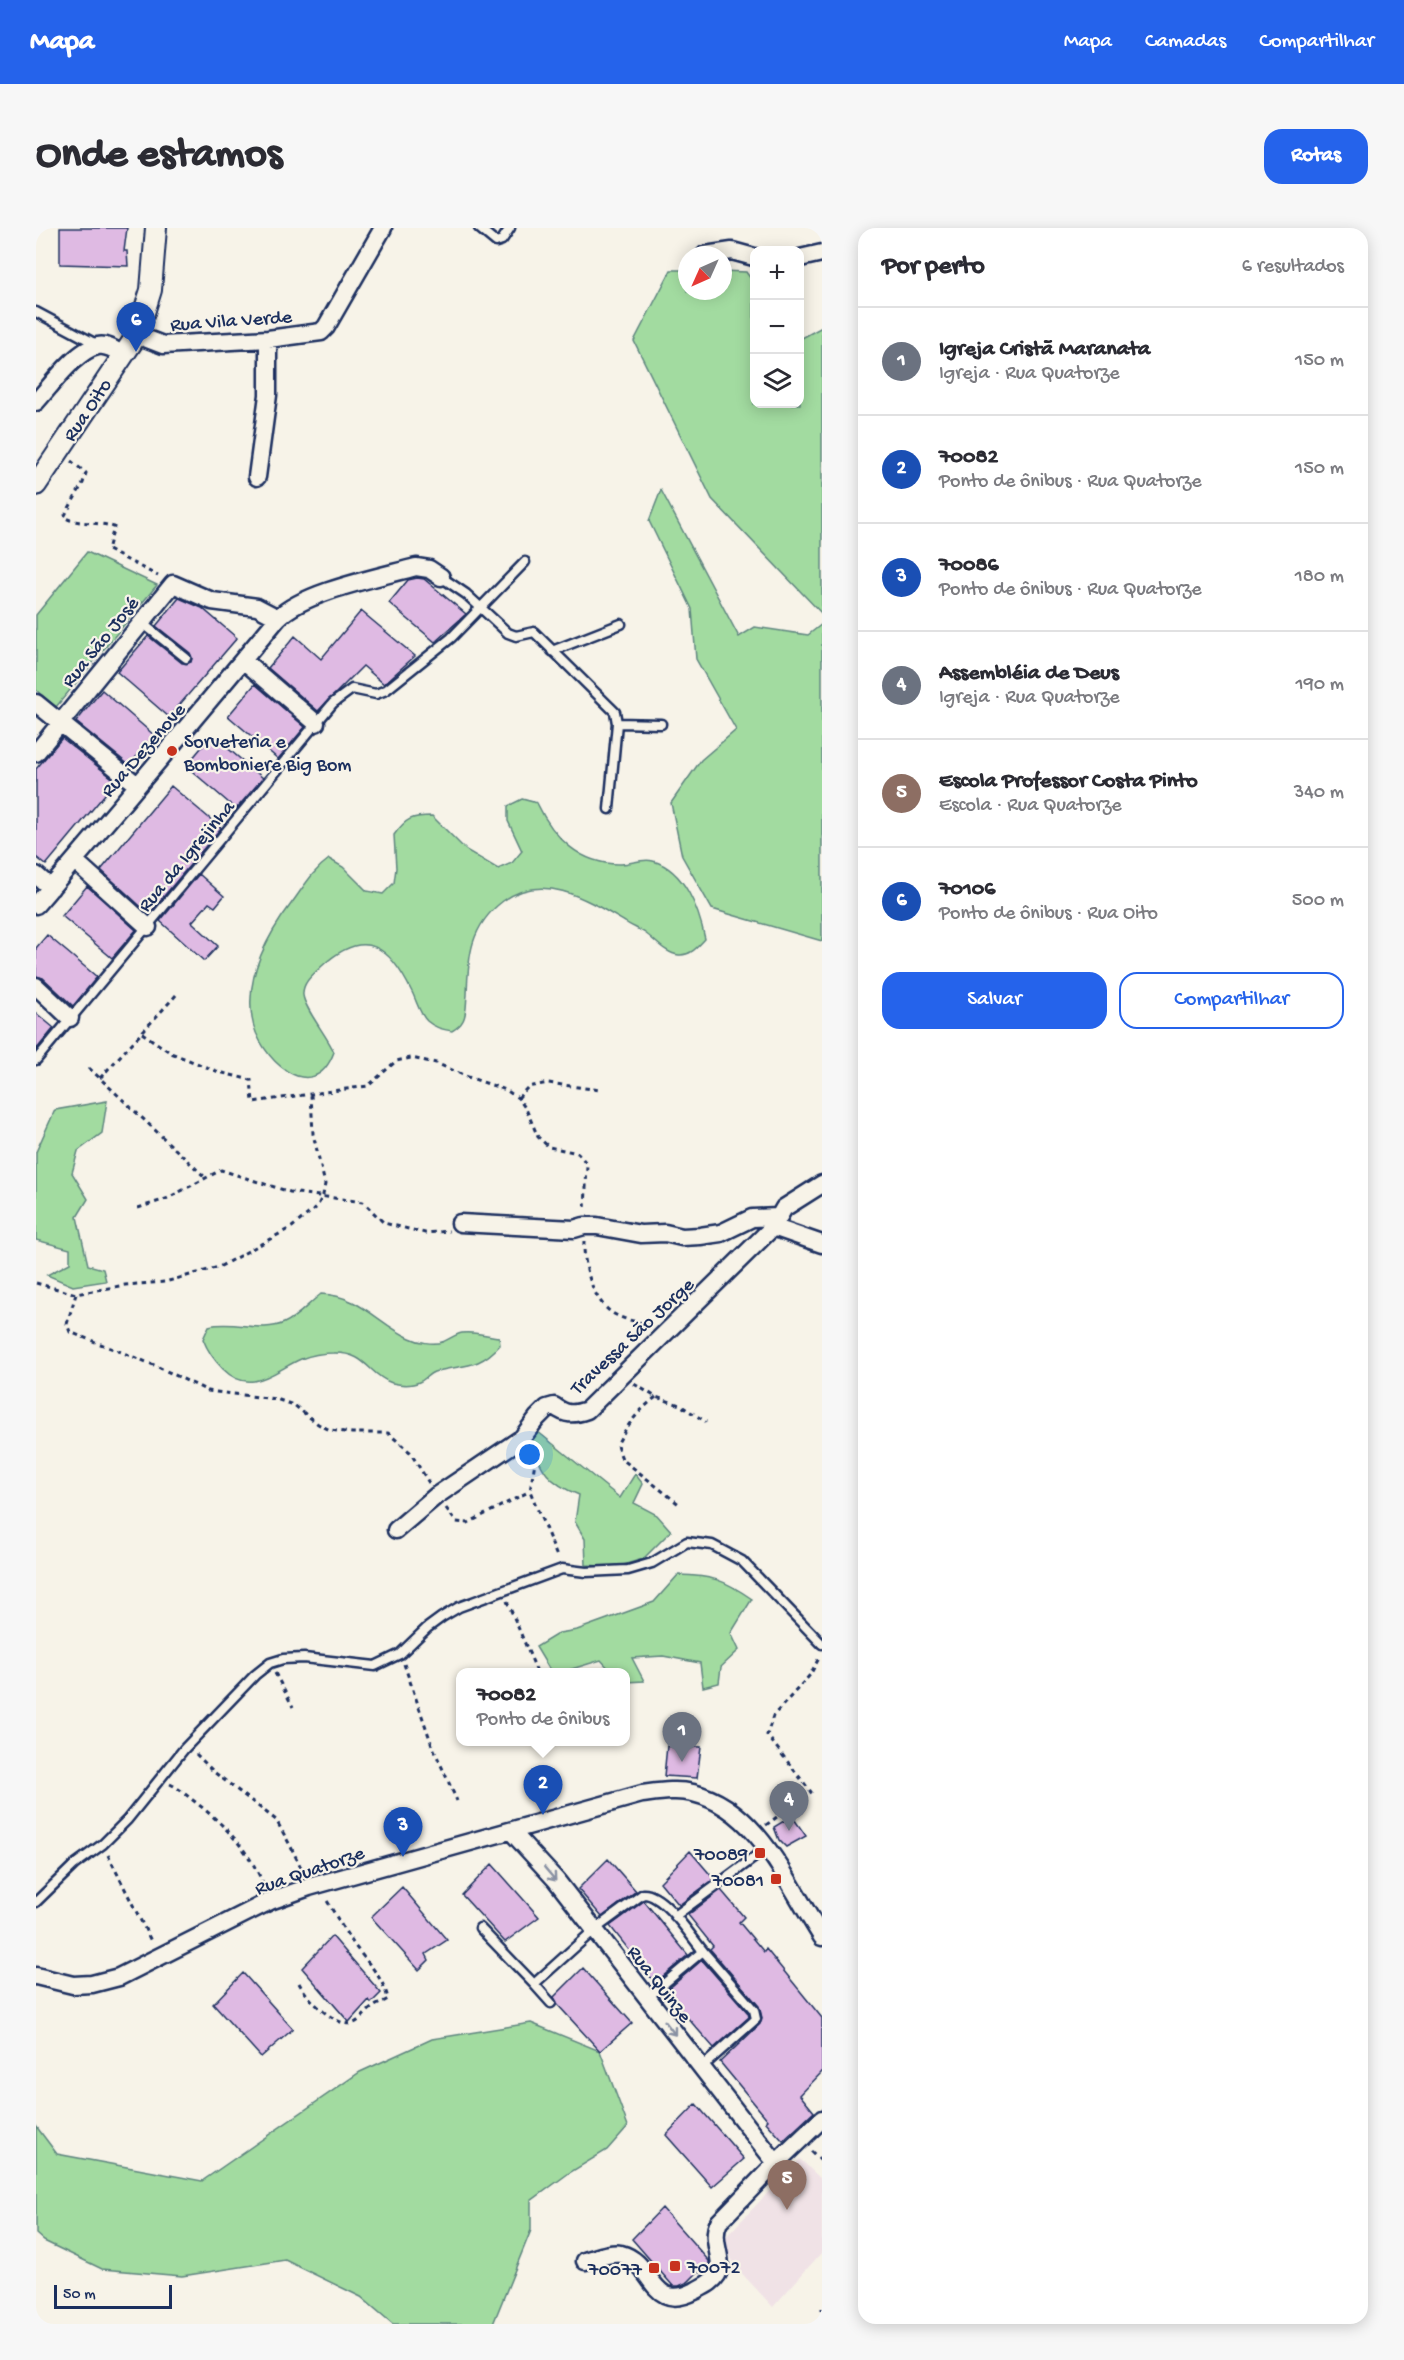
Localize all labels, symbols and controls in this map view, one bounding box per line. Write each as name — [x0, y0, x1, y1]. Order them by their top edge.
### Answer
text: Mapa — [30, 26, 94, 59]
text: Mapa — [1064, 30, 1112, 55]
text: Camadas — [1145, 30, 1226, 55]
text: Compartilhar — [1259, 30, 1374, 55]
button: Rotas — [1264, 129, 1368, 184]
text: Onde estamos — [36, 132, 282, 181]
north arrow — [678, 246, 732, 300]
map controls — [750, 246, 804, 408]
button: + — [750, 246, 804, 300]
text: Por perto — [882, 252, 985, 283]
text: 6 resultados — [1242, 256, 1344, 279]
button: − — [750, 300, 804, 354]
pin: 6 — [116, 302, 156, 352]
street label: Rua Vila Verde — [170, 307, 294, 338]
text: Igreja Cristã Maranata — [939, 337, 1150, 363]
text: 1 — [897, 350, 906, 373]
text: 150 m — [1295, 350, 1344, 373]
button: layers — [750, 354, 804, 408]
text: Igreja · Rua Quatorze — [939, 363, 1120, 386]
street label: Rua Oito — [60, 375, 118, 447]
text: 70082 — [939, 445, 998, 471]
text: 2 — [897, 458, 906, 481]
text: 150 m — [1295, 458, 1344, 481]
text: Ponto de ônibus · Rua Quatorze — [939, 471, 1202, 494]
text: 70086 — [939, 553, 999, 579]
text: 3 — [896, 566, 907, 589]
text: 180 m — [1295, 566, 1344, 589]
text: Ponto de ônibus · Rua Quatorze — [939, 579, 1202, 602]
street label: Rua São José — [58, 593, 146, 693]
text: Assembléia de Deus — [939, 661, 1119, 687]
text: 4 — [897, 674, 906, 697]
text: 190 m — [1296, 674, 1344, 697]
text: Igreja · Rua Quatorze — [939, 687, 1120, 710]
street label: Rua Dezenove — [98, 699, 192, 803]
place label: Sorveteria e Bomboniere Big Bom — [183, 732, 352, 778]
marker: Sorveteria e Bomboniere Big Bom — [165, 744, 179, 758]
text: Escola Professor Costa Pinto — [939, 769, 1198, 795]
text: 5 — [896, 782, 907, 805]
text: 340 m — [1294, 782, 1344, 805]
text: Escola · Rua Quatorze — [939, 795, 1122, 818]
street label: Rua da Igrejinha — [134, 796, 242, 918]
text: 70106 — [939, 877, 995, 903]
text: 6 — [896, 890, 907, 913]
text: 500 m — [1292, 890, 1344, 913]
text: Ponto de ônibus · Rua Oito — [939, 903, 1158, 926]
button: Salvar — [882, 972, 1107, 1029]
button: Compartilhar — [1119, 972, 1344, 1029]
street label: Travessa São Jorge — [566, 1274, 701, 1401]
your location — [515, 1440, 544, 1469]
popup — [456, 1668, 630, 1746]
text: 70082 — [477, 1683, 536, 1709]
text: Ponto de ônibus — [477, 1709, 609, 1732]
pin: 1 — [662, 1712, 702, 1762]
pin: 2 — [524, 1766, 562, 1815]
pin: 4 — [770, 1782, 808, 1831]
pin: 3 — [384, 1808, 422, 1857]
street label: Rua Quatorze — [252, 1843, 369, 1902]
place label: 70089 — [693, 1845, 748, 1868]
marker: 70089 — [753, 1846, 767, 1860]
one-way arrow — [544, 1866, 557, 1882]
place label: 70081 — [711, 1871, 764, 1894]
marker: 70081 — [769, 1872, 783, 1886]
street label: Rua Quinze — [621, 1942, 696, 2029]
one-way arrow — [663, 2020, 676, 2036]
pin: 5 — [768, 2160, 807, 2210]
place label: 70072 — [686, 2258, 741, 2281]
marker: 70072 — [668, 2259, 682, 2273]
place label: 70077 — [587, 2260, 643, 2283]
marker: 70077 — [647, 2261, 661, 2275]
scale bar — [54, 2282, 172, 2310]
text: 50 m — [63, 2286, 96, 2305]

